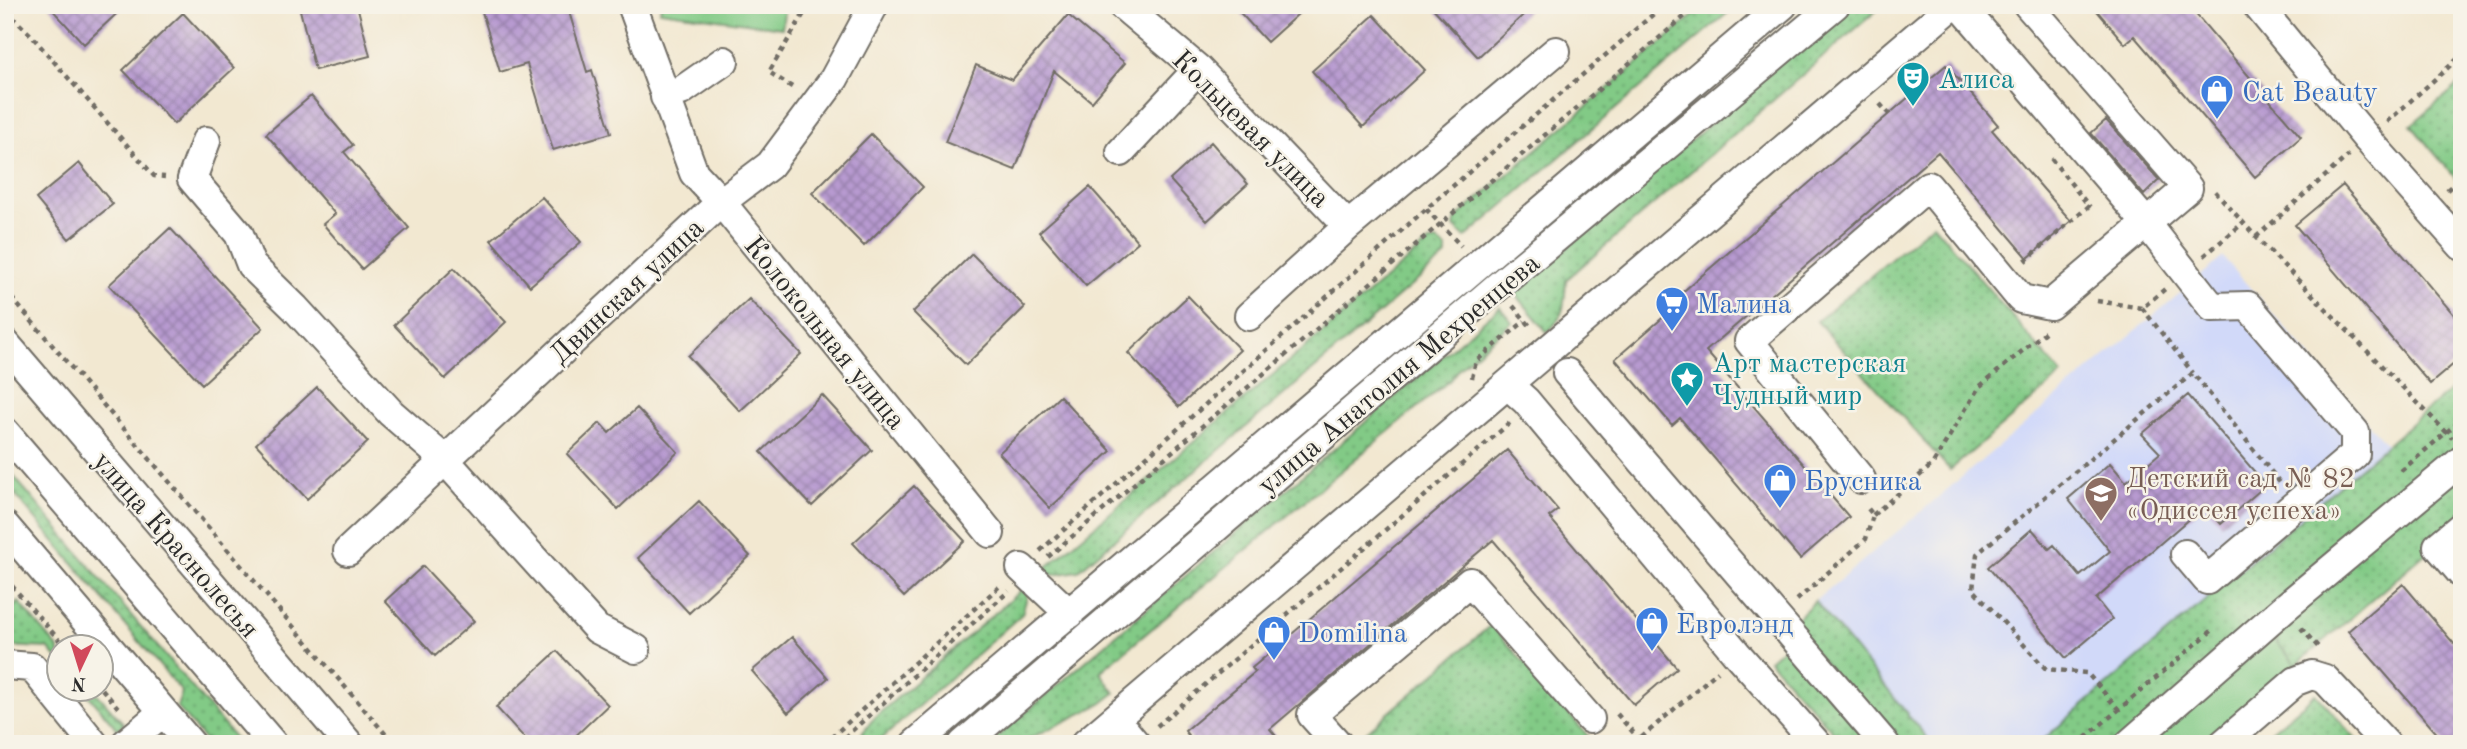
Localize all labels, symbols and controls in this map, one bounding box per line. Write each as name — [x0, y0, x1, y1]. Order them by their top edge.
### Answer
street label: Кольцевая улица — [1166, 46, 1334, 214]
theatre icon: Алиса — [1894, 59, 1932, 108]
place label: Алиса — [1938, 67, 2015, 95]
shop icon: Cat Beauty — [2198, 72, 2236, 121]
place label: Cat Beauty — [2242, 80, 2378, 108]
street label: Двинская улица — [546, 214, 710, 370]
street label: Колокольная улица — [738, 232, 910, 436]
street label: улица Анатолия Мехренцева — [1254, 249, 1546, 501]
supermarket icon: Малина — [1653, 284, 1691, 333]
place label: Малина — [1696, 292, 1792, 320]
place label: Арт мастерская Чудный мир — [1712, 351, 1906, 411]
place icon: Арт мастерская Чудный мир — [1668, 359, 1706, 408]
street label: улица Краснолесья — [87, 448, 263, 644]
shop icon: Брусника — [1761, 461, 1799, 510]
place label: Детский сад № 82 «Одиссея успеха» — [2126, 466, 2355, 526]
place label: Брусника — [1804, 469, 1922, 497]
school or university icon: Детский сад № 82 «Одиссея успеха» — [2082, 474, 2120, 523]
shop icon: Евролэнд — [1633, 604, 1671, 653]
place label: Евролэнд — [1676, 612, 1793, 640]
shop icon: Domilina — [1255, 613, 1293, 662]
place label: Domilina — [1298, 621, 1408, 649]
north arrow — [46, 634, 116, 704]
text: N — [71, 672, 87, 692]

